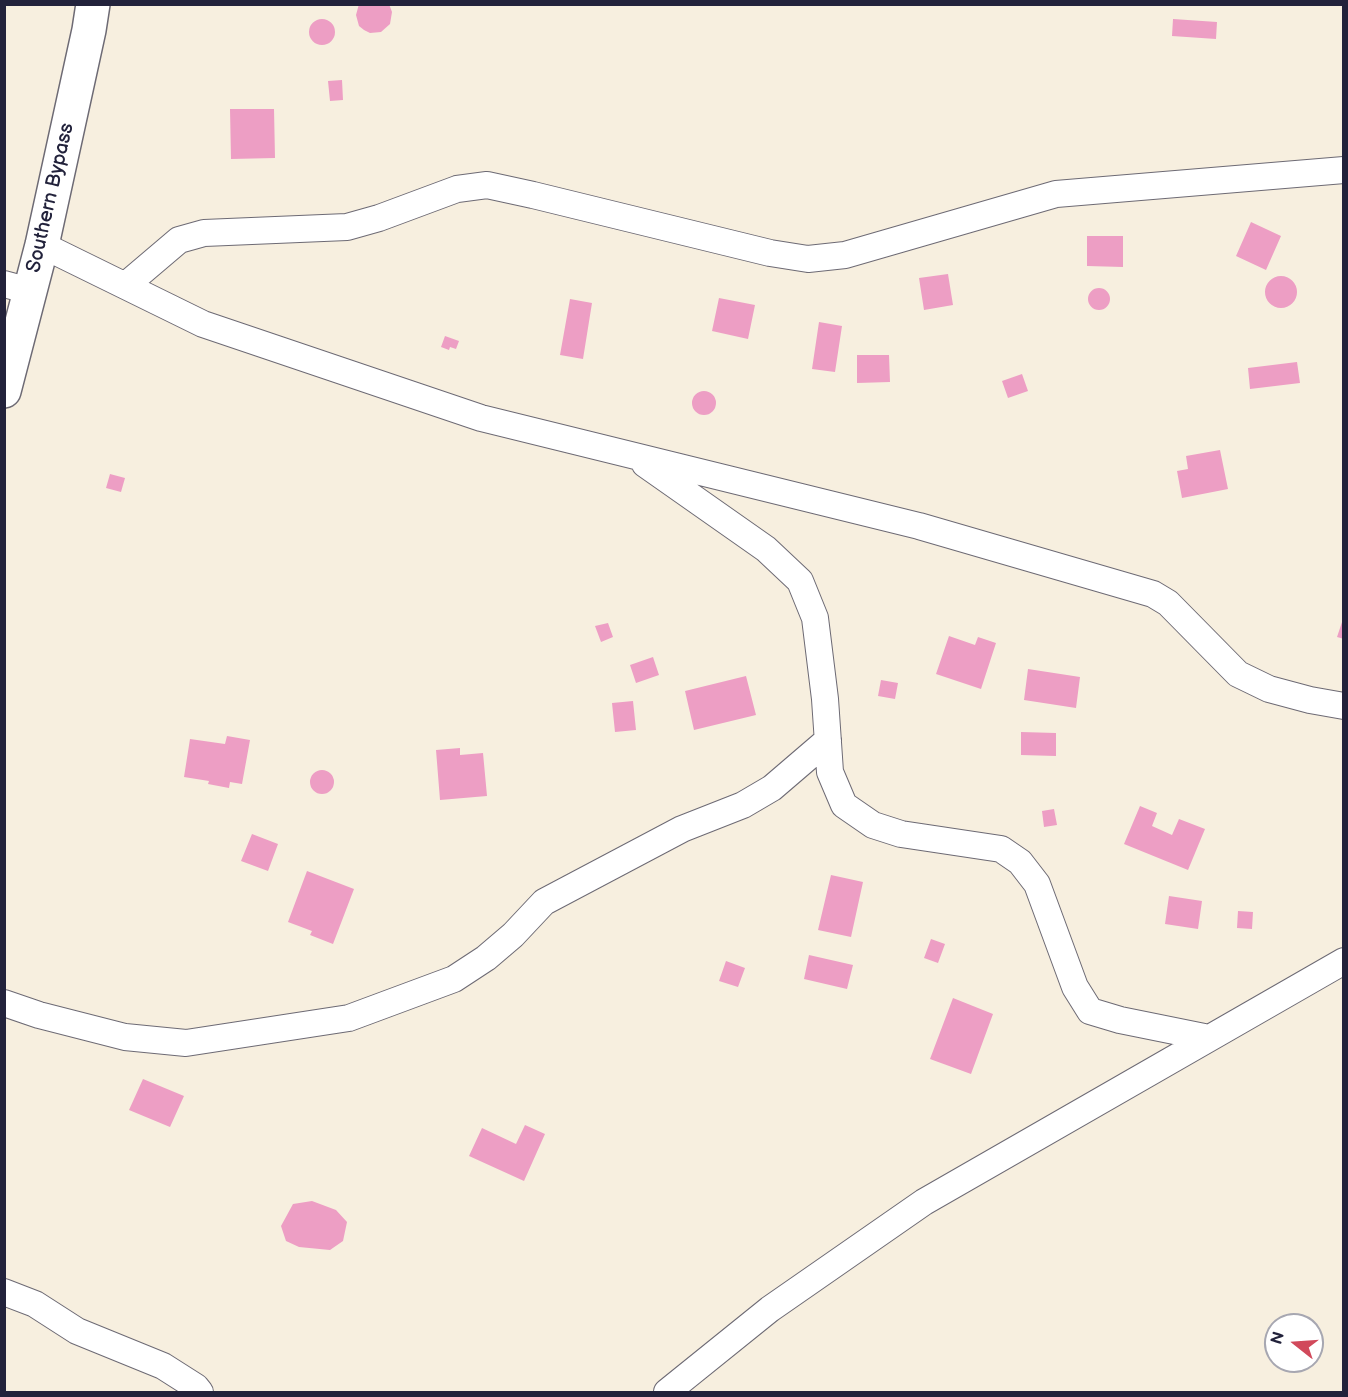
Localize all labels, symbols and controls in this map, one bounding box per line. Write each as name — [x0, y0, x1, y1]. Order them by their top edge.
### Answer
street label: Southern Bypass — [22, 121, 80, 275]
north arrow — [1264, 1313, 1324, 1373]
text: N — [1267, 1330, 1289, 1347]

